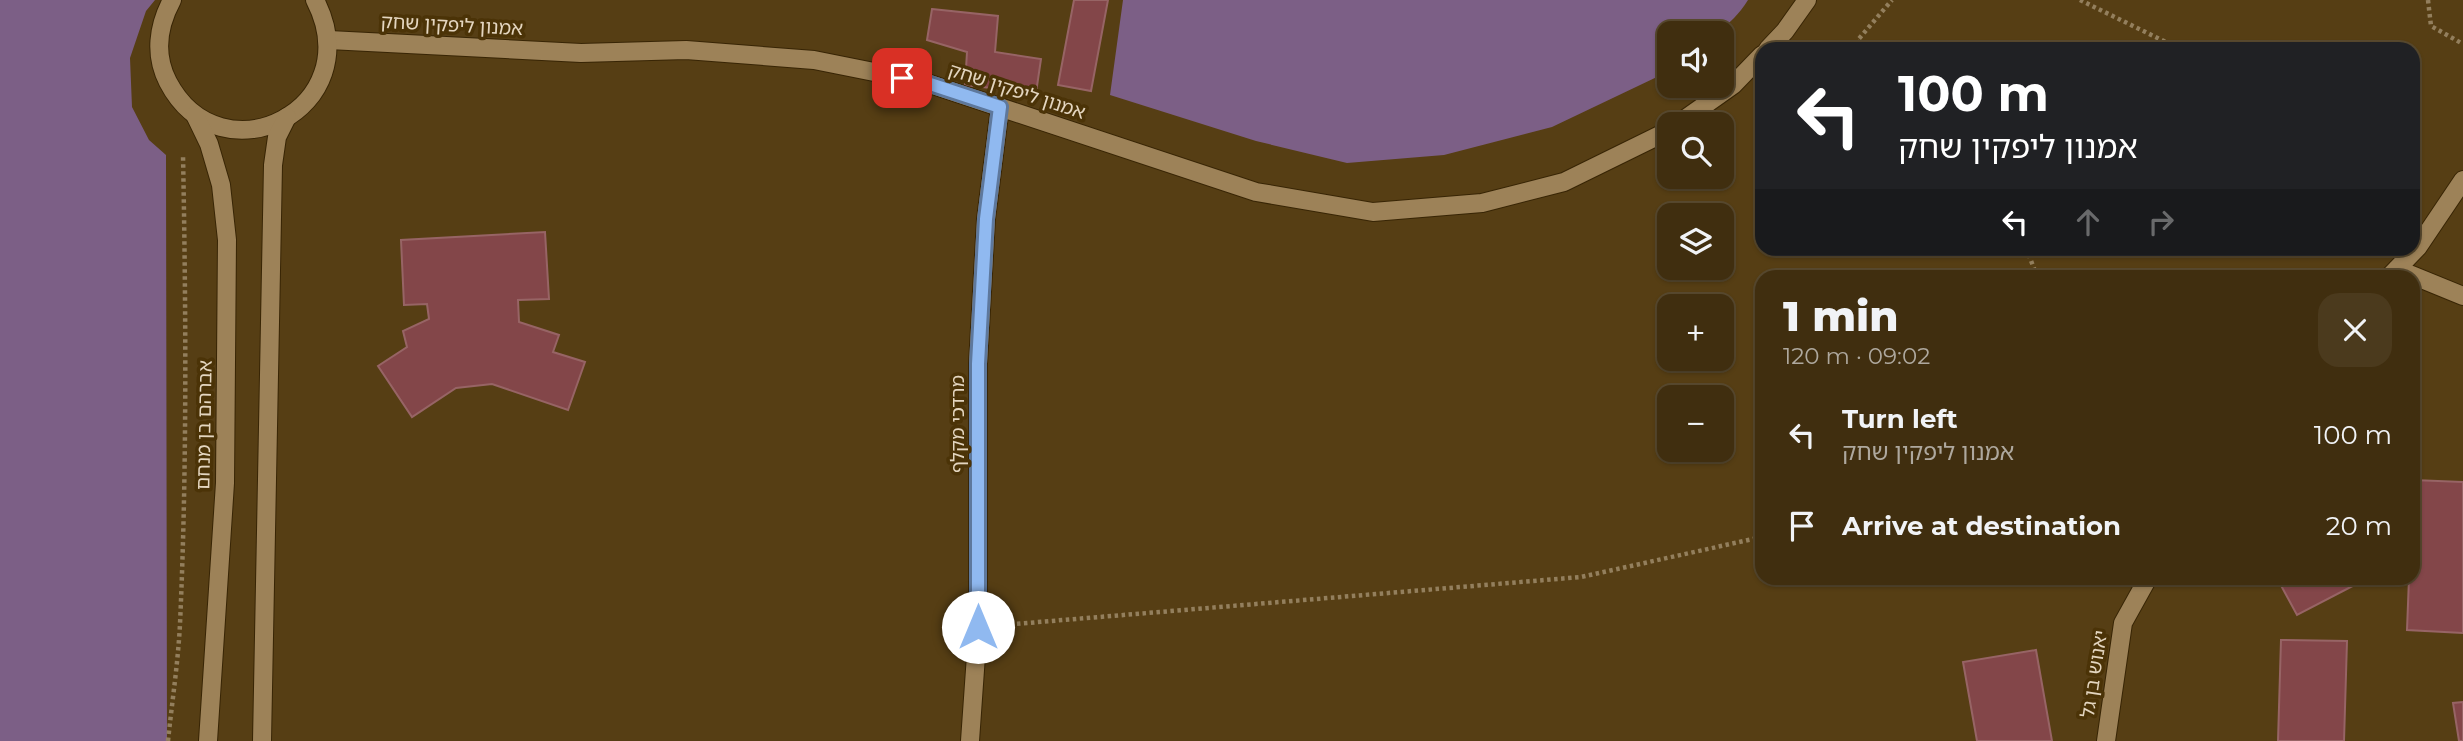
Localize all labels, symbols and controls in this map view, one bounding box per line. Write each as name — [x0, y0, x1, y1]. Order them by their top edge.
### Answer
street label: אמנון ליפקין שחק — [380, 10, 524, 40]
map controls — [1657, 21, 1734, 462]
button: sound — [1657, 21, 1734, 98]
pin — [872, 48, 932, 108]
street label: אמנון ליפקין שחק — [946, 58, 1088, 124]
icon: arrive — [883, 59, 921, 97]
text: 100 m — [1898, 64, 2049, 123]
icon: left — [1783, 70, 1874, 161]
button: search — [1657, 112, 1734, 189]
text: אמנון ליפקין שחק — [1898, 127, 2138, 166]
button: layers — [1657, 203, 1734, 280]
icon: left — [1996, 203, 2034, 241]
icon: ahead — [2069, 203, 2107, 241]
icon: right — [2142, 203, 2180, 241]
text: 1 min — [1783, 290, 1899, 342]
button: close — [2318, 293, 2392, 367]
button: + — [1657, 294, 1734, 371]
text: 120 m · 09:02 — [1783, 342, 1930, 370]
street label: אברהם בן מנחם — [191, 360, 217, 490]
street label: מרדכי מקלף — [946, 375, 969, 473]
button: − — [1657, 385, 1734, 462]
text: Turn left — [1842, 403, 1958, 435]
icon: left — [1783, 416, 1821, 454]
text: 100 m — [2314, 419, 2392, 451]
text: אמנון ליפקין שחק — [1842, 438, 2014, 466]
icon: arrive — [1783, 507, 1821, 545]
text: Arrive at destination — [1842, 510, 2121, 542]
text: 20 m — [2326, 510, 2392, 542]
position arrow — [941, 590, 1015, 664]
street label: יאנוש בן גל — [2076, 629, 2112, 719]

